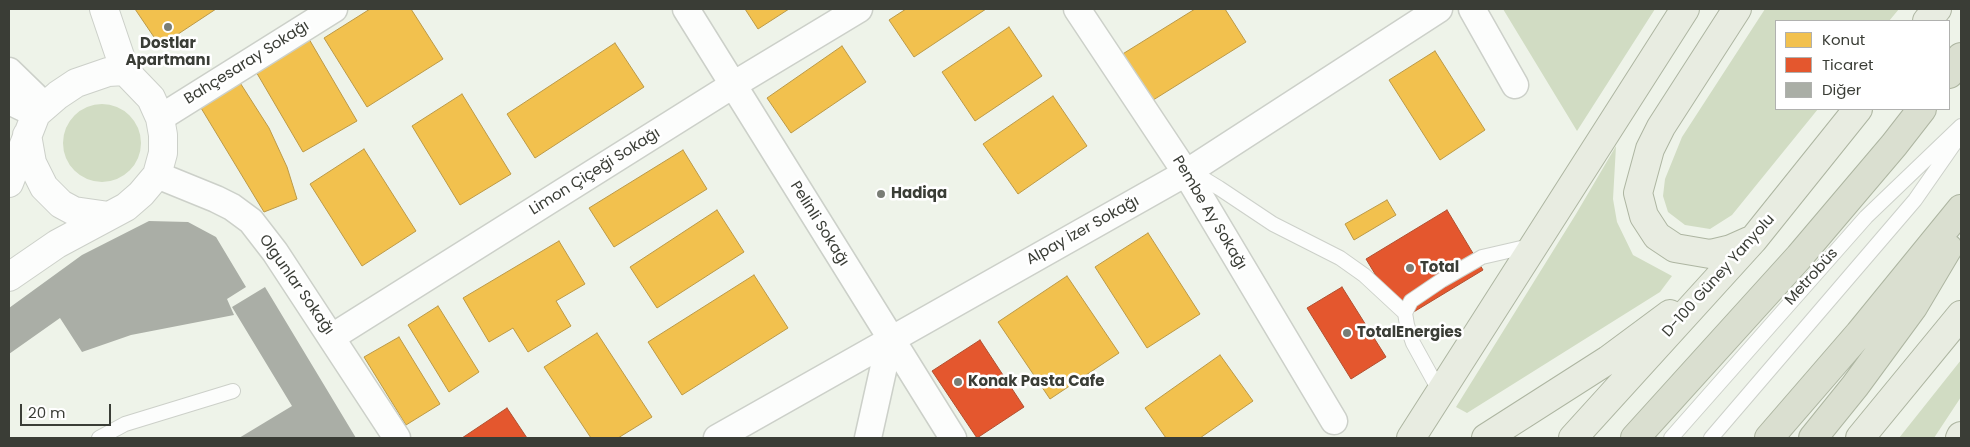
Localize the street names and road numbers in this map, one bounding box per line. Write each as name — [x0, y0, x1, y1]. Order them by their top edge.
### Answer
street label: Bahçesaray Sokağı — [181, 17, 313, 109]
street label: Limon Çiçeği Sokağı — [526, 125, 664, 219]
street label: Pembe Ay Sokağı — [1168, 153, 1250, 273]
street label: Pelinli Sokağı — [786, 178, 852, 270]
street label: Alpay İzer Sokağı — [1024, 193, 1142, 269]
street label: D-100 Güney Yanyolu — [1659, 211, 1779, 341]
street label: Olgunlar Sokağı — [255, 231, 337, 339]
street label: Metrobüs — [1782, 245, 1842, 309]

